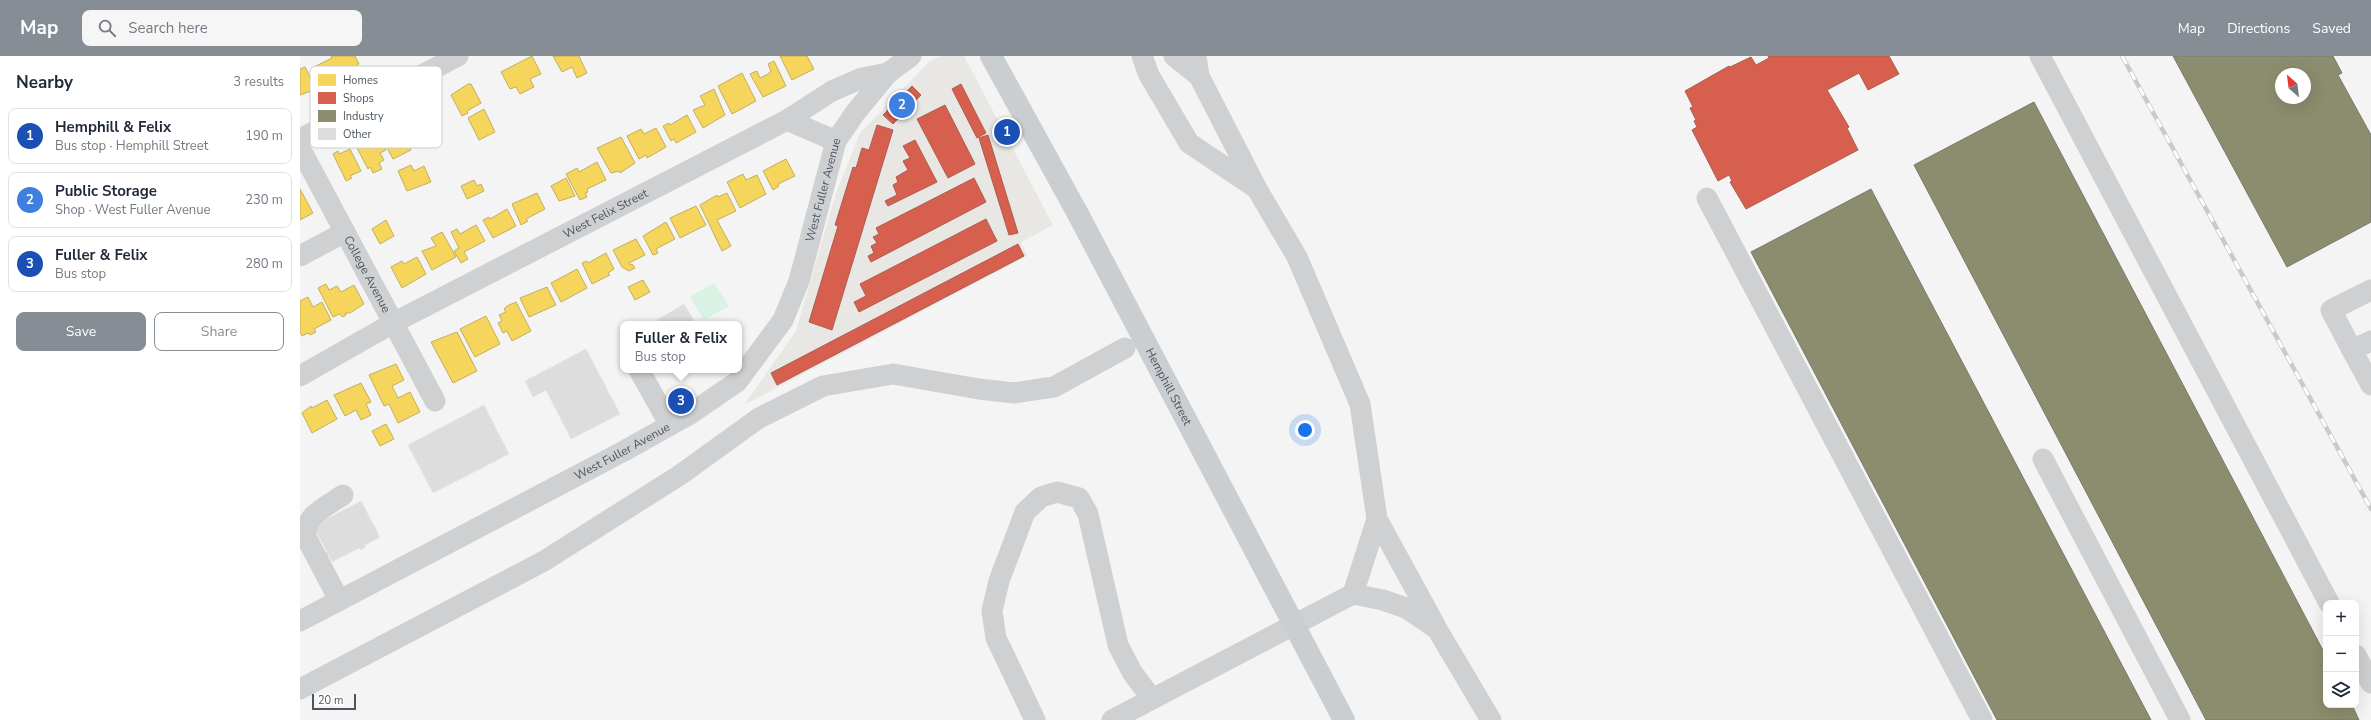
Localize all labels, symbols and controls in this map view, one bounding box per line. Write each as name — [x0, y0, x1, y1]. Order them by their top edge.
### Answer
search box — [82, 10, 362, 46]
text: Map — [20, 15, 58, 41]
icon: search — [96, 17, 118, 39]
text: Search here — [128, 18, 208, 38]
text: Map — [2178, 19, 2205, 38]
text: Directions — [2227, 19, 2290, 38]
text: Saved — [2312, 19, 2351, 38]
legend — [310, 66, 442, 148]
north arrow — [2275, 68, 2311, 104]
text: Nearby — [16, 71, 73, 94]
text: 3 results — [233, 73, 284, 91]
text: Homes — [343, 73, 378, 88]
pin: 2 — [889, 90, 915, 120]
text: Shops — [343, 91, 374, 106]
text: Industry — [343, 109, 384, 124]
text: Hemphill & Felix — [55, 117, 171, 137]
pin: 1 — [994, 117, 1020, 147]
text: 1 — [26, 127, 34, 145]
text: 190 m — [245, 127, 283, 145]
text: Other — [343, 127, 371, 142]
street label: West Fuller Avenue — [802, 136, 844, 244]
text: Bus stop · Hemphill Street — [55, 137, 208, 155]
text: Public Storage — [55, 181, 157, 201]
street label: West Felix Street — [560, 185, 651, 242]
text: 2 — [26, 191, 34, 209]
text: 230 m — [245, 191, 283, 209]
text: Shop · West Fuller Avenue — [55, 201, 210, 219]
street label: College Avenue — [340, 233, 394, 316]
text: Fuller & Felix — [55, 245, 148, 265]
text: 3 — [26, 255, 34, 273]
text: 280 m — [245, 255, 283, 273]
text: Bus stop — [55, 265, 106, 283]
button: Save — [16, 312, 146, 351]
button: Share — [154, 312, 284, 351]
popup — [620, 321, 742, 373]
text: Fuller & Felix — [635, 328, 727, 348]
street label: Hemphill Street — [1142, 345, 1196, 429]
text: Bus stop — [635, 348, 686, 366]
pin: 3 — [668, 386, 694, 416]
street label: West Fuller Avenue — [571, 419, 673, 484]
your location — [1295, 420, 1315, 440]
map controls — [2323, 600, 2359, 708]
button: + — [2323, 600, 2359, 636]
button: − — [2323, 636, 2359, 672]
button: layers — [2323, 672, 2359, 708]
scale bar — [312, 692, 356, 711]
text: 20 m — [318, 693, 343, 708]

